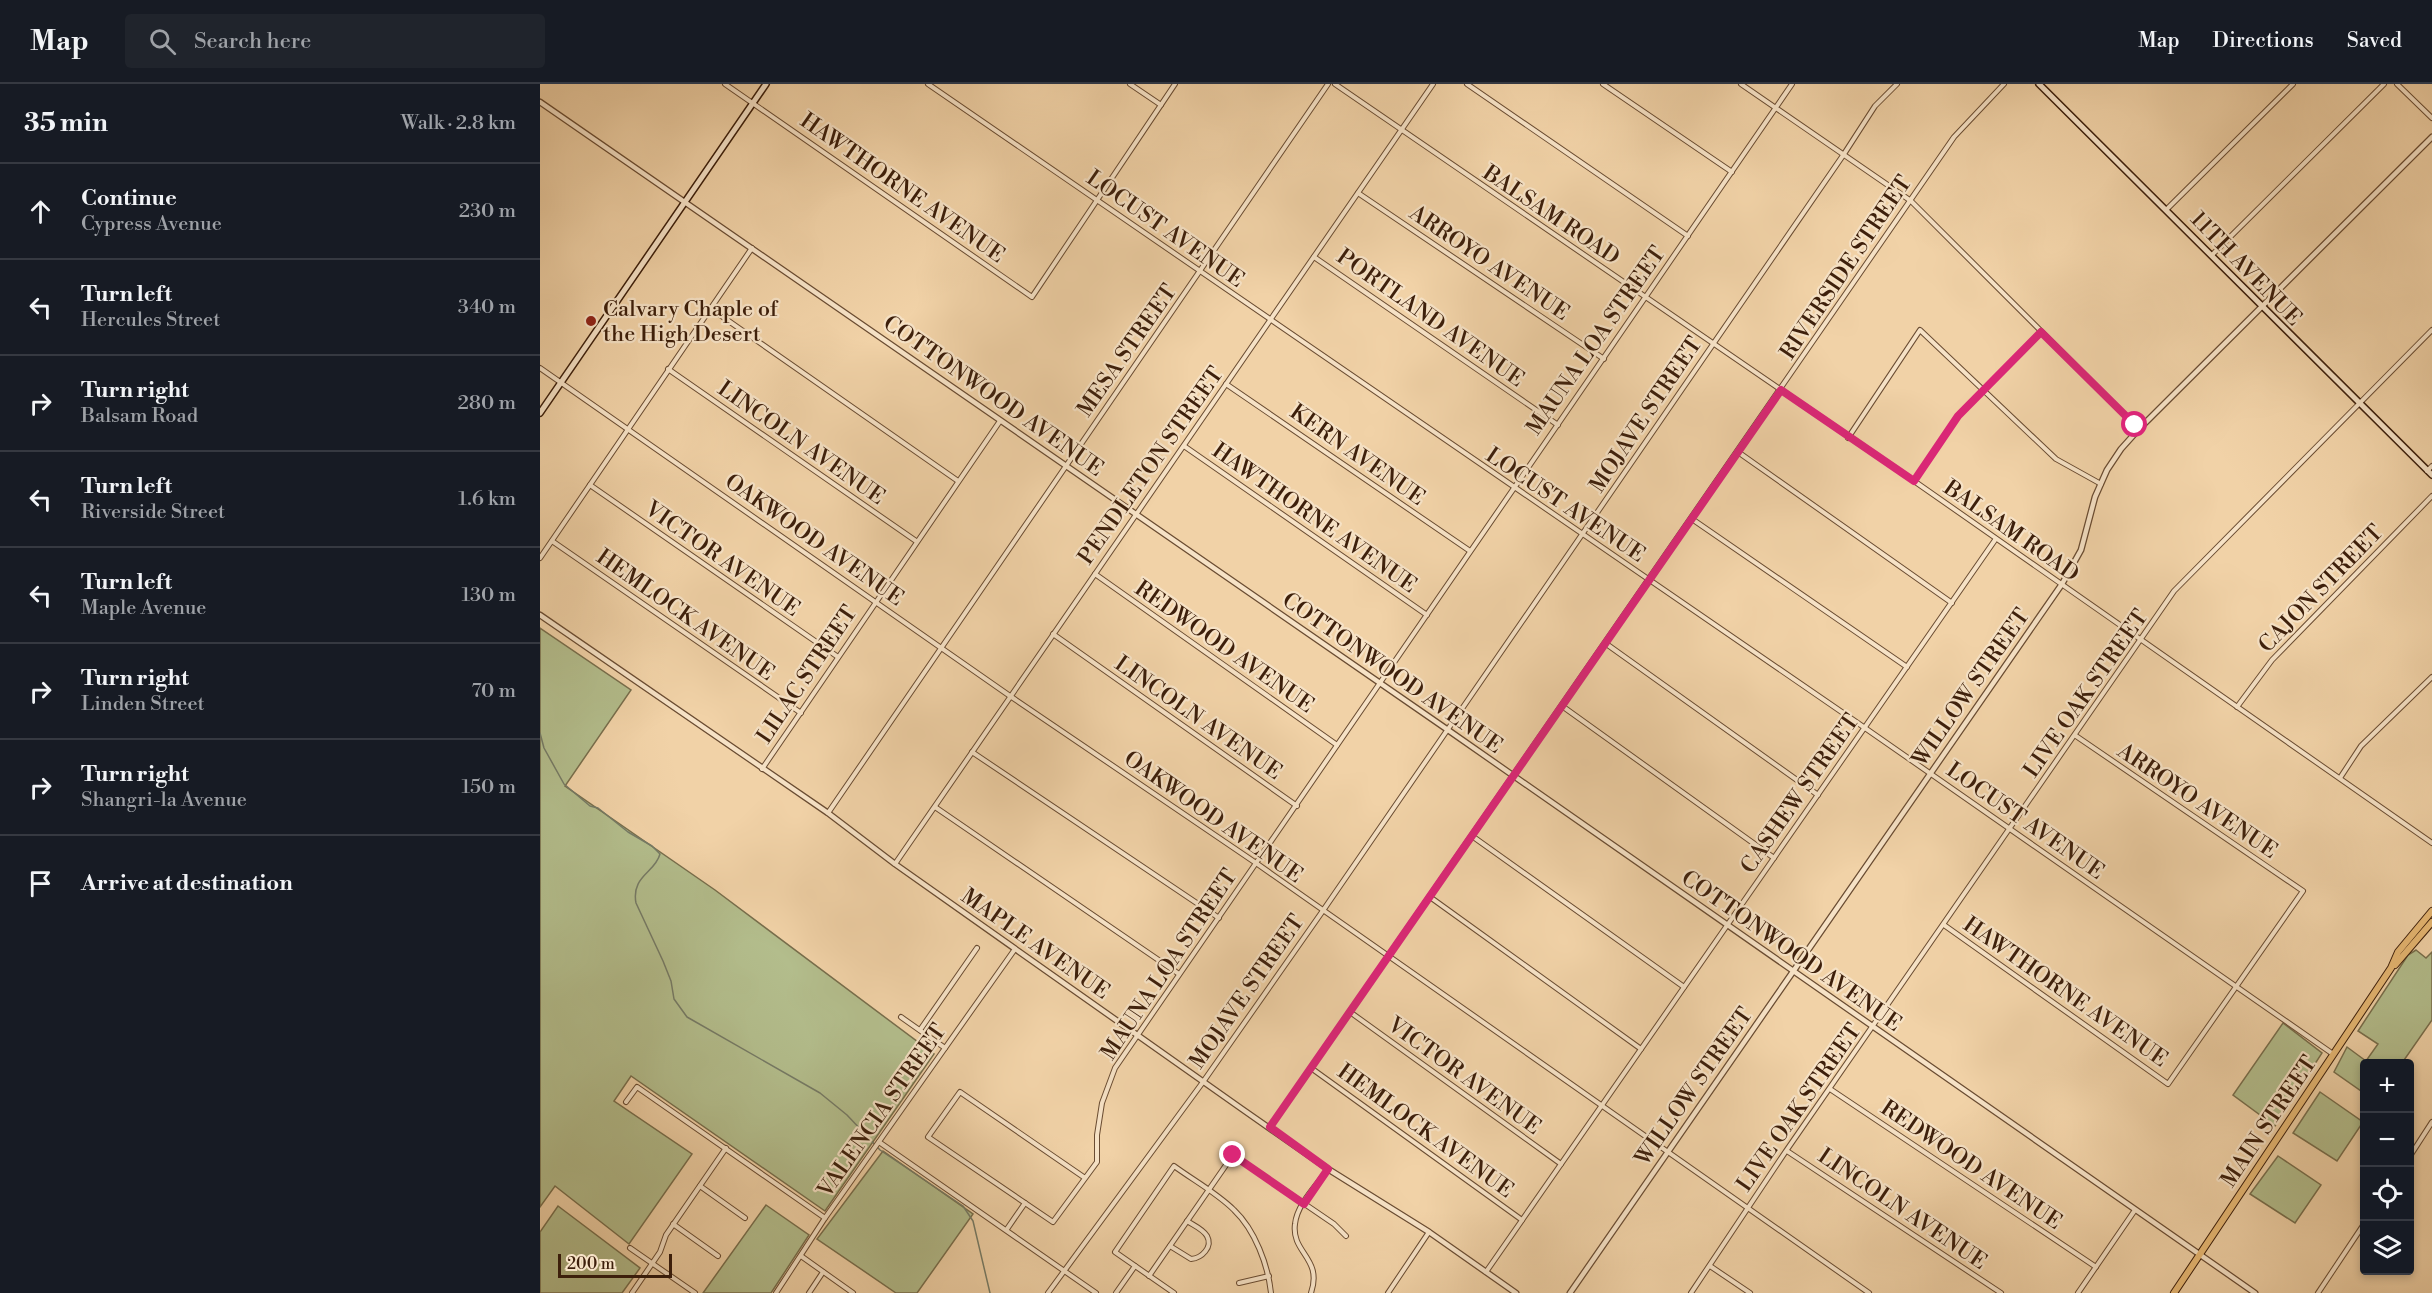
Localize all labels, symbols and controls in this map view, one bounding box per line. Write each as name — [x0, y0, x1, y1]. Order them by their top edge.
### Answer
search box — [125, 14, 545, 68]
text: Map — [30, 24, 89, 59]
icon: search — [146, 25, 179, 58]
text: Search here — [194, 28, 311, 55]
text: Map — [2138, 28, 2180, 54]
text: Directions — [2213, 28, 2314, 54]
text: Saved — [2347, 28, 2402, 54]
text: 35 min — [24, 107, 108, 139]
street label: HAWTHORNE AVENUE — [795, 107, 1010, 269]
text: Walk · 2.8 km — [401, 111, 516, 136]
street label: BALSAM ROAD — [1477, 159, 1625, 271]
street label: LOCUST AVENUE — [1081, 165, 1249, 294]
street label: RIVERSIDE STREET — [1775, 171, 1918, 365]
text: Continue — [81, 185, 177, 212]
icon: ahead — [24, 195, 57, 228]
text: 230 m — [459, 199, 516, 224]
street label: ARROYO AVENUE — [1403, 199, 1574, 327]
street label: 11TH AVENUE — [2185, 206, 2307, 332]
text: Cypress Avenue — [81, 212, 222, 237]
street label: MAUNA LOA STREET — [1521, 241, 1672, 441]
street label: PORTLAND AVENUE — [1331, 243, 1529, 393]
street label: MESA STREET — [1072, 279, 1183, 422]
text: Turn left — [81, 281, 172, 308]
icon: left — [24, 291, 57, 324]
text: 340 m — [458, 295, 516, 320]
place label: Calvary Chaple of the High Desert — [603, 296, 779, 348]
text: Hercules Street — [81, 308, 220, 333]
street label: COTTONWOOD AVENUE — [878, 310, 1108, 483]
marker: Calvary Chaple of the High Desert — [584, 314, 598, 328]
street label: MOJAVE STREET — [1584, 332, 1708, 498]
street label: PENDLETON STREET — [1073, 362, 1230, 570]
street label: LINCOLN AVENUE — [712, 375, 890, 511]
text: Turn right — [81, 377, 189, 404]
icon: right — [24, 387, 57, 420]
text: 280 m — [457, 391, 516, 416]
street label: KERN AVENUE — [1284, 399, 1430, 512]
text: Balsam Road — [81, 404, 198, 429]
route start — [2121, 411, 2147, 437]
street label: HAWTHORNE AVENUE — [1207, 437, 1422, 599]
street label: LOCUST AVENUE — [1480, 442, 1650, 569]
street label: OAKWOOD AVENUE — [719, 468, 909, 612]
text: Turn left — [81, 473, 172, 500]
street label: BALSAM ROAD — [1937, 474, 2084, 588]
icon: left — [24, 483, 57, 516]
text: 1.6 km — [458, 487, 516, 512]
street label: VICTOR AVENUE — [639, 495, 805, 623]
text: Riverside Street — [81, 500, 225, 525]
street label: CAJON STREET — [2253, 519, 2389, 659]
street label: HEMLOCK AVENUE — [591, 544, 779, 687]
text: Turn left — [81, 569, 172, 596]
street label: REDWOOD AVENUE — [1129, 575, 1319, 719]
icon: left — [24, 579, 57, 612]
text: 130 m — [461, 583, 516, 608]
street label: COTTONWOOD AVENUE — [1277, 587, 1507, 760]
text: Maple Avenue — [81, 596, 206, 621]
street label: LILAC STREET — [751, 601, 863, 749]
street label: WILLOW STREET — [1906, 604, 2036, 773]
street label: LIVE OAK STREET — [2018, 605, 2154, 783]
street label: LINCOLN AVENUE — [1109, 650, 1287, 786]
text: Turn right — [81, 665, 189, 692]
icon: right — [24, 675, 57, 708]
text: 70 m — [472, 679, 516, 704]
text: Linden Street — [81, 692, 205, 717]
street label: CASHEW STREET — [1735, 709, 1865, 879]
street label: ARROYO AVENUE — [2111, 737, 2282, 865]
street label: OAKWOOD AVENUE — [1118, 745, 1308, 889]
street label: LOCUST AVENUE — [1941, 757, 2109, 886]
text: Turn right — [81, 761, 189, 788]
icon: right — [24, 771, 57, 804]
text: 150 m — [461, 775, 516, 800]
text: Shangri-la Avenue — [81, 788, 247, 813]
street label: MAUNA LOA STREET — [1095, 864, 1243, 1065]
street label: COTTONWOOD AVENUE — [1676, 865, 1906, 1038]
icon: arrive — [24, 867, 57, 900]
text: Arrive at destination — [81, 870, 293, 897]
street label: MAPLE AVENUE — [956, 883, 1115, 1006]
street label: MOJAVE STREET — [1184, 910, 1310, 1074]
street label: HAWTHORNE AVENUE — [1958, 911, 2173, 1073]
street label: WILLOW STREET — [1629, 1003, 1759, 1172]
street label: VICTOR AVENUE — [1381, 1011, 1546, 1141]
street label: VALENCIA STREET — [812, 1019, 952, 1204]
street label: LIVE OAK STREET — [1731, 1019, 1867, 1197]
street label: MAIN STREET — [2215, 1051, 2323, 1193]
street label: HEMLOCK AVENUE — [1332, 1058, 1518, 1204]
map controls — [2360, 1059, 2414, 1275]
button: + — [2360, 1059, 2414, 1113]
street label: REDWOOD AVENUE — [1875, 1095, 2067, 1236]
button: − — [2360, 1113, 2414, 1167]
route end — [1219, 1141, 1245, 1167]
street label: LINCOLN AVENUE — [1813, 1143, 1992, 1276]
button: locate — [2360, 1167, 2414, 1221]
button: layers — [2360, 1221, 2414, 1275]
scale bar — [558, 1251, 672, 1278]
text: 200 m — [567, 1254, 615, 1274]

